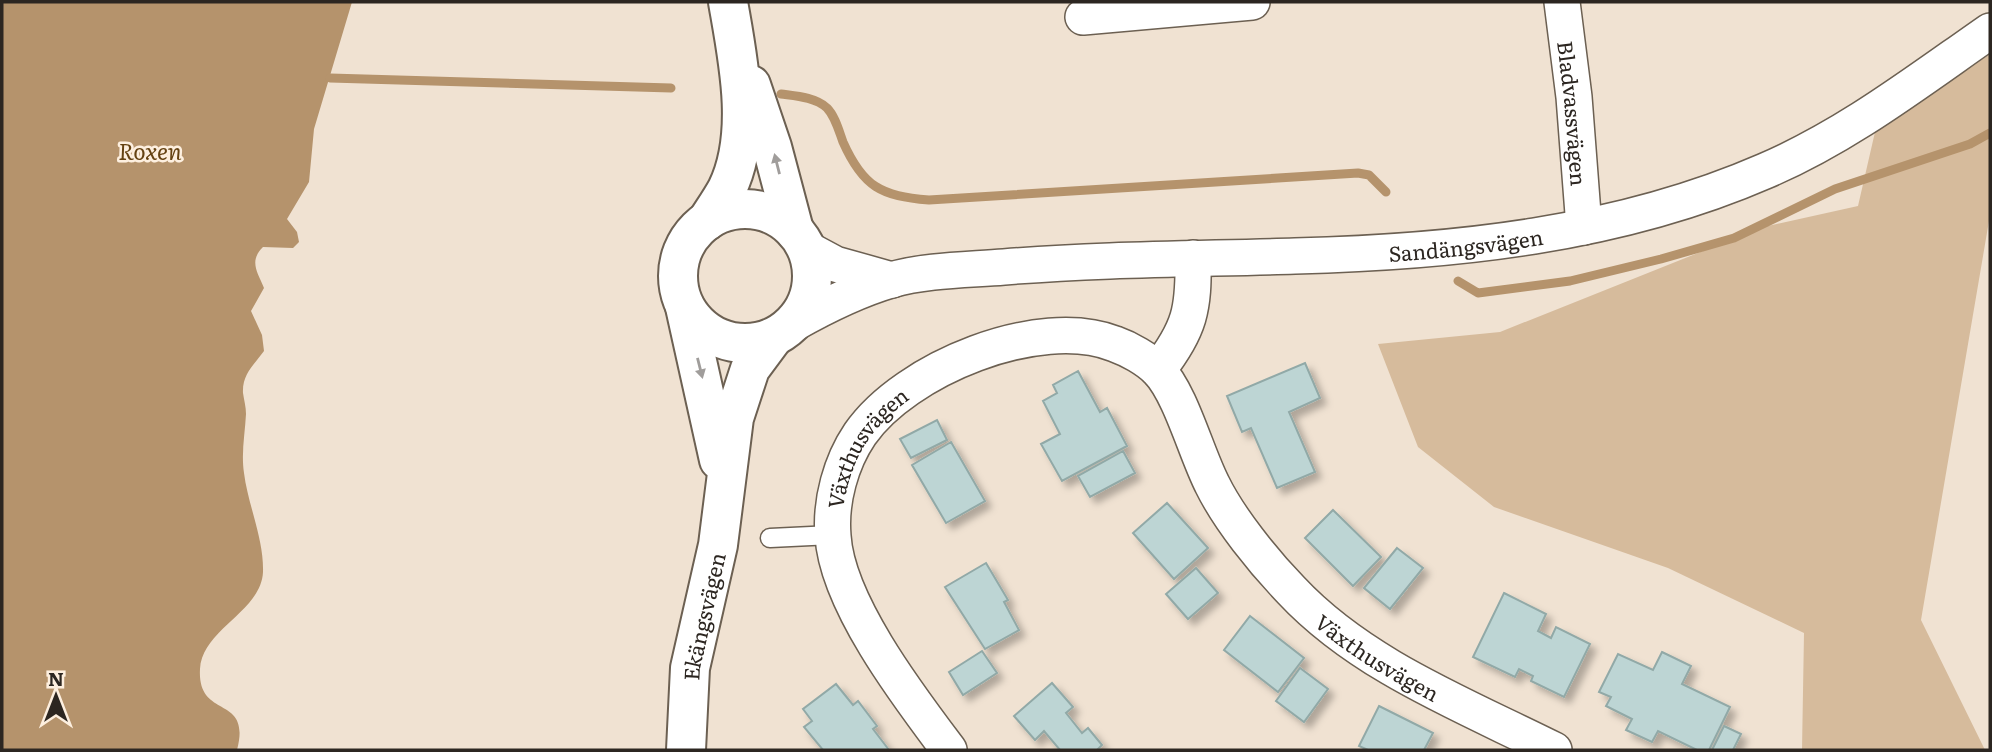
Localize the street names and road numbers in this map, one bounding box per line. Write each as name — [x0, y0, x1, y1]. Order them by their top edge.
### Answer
street label: Bladvassvägen — [1552, 39, 1596, 187]
street label: Sandängsvägen — [1387, 219, 1545, 267]
street label: Växthusvägen — [818, 379, 914, 510]
street label: Ekängsvägen — [674, 549, 731, 681]
street label: Växthusvägen — [1310, 605, 1445, 707]

